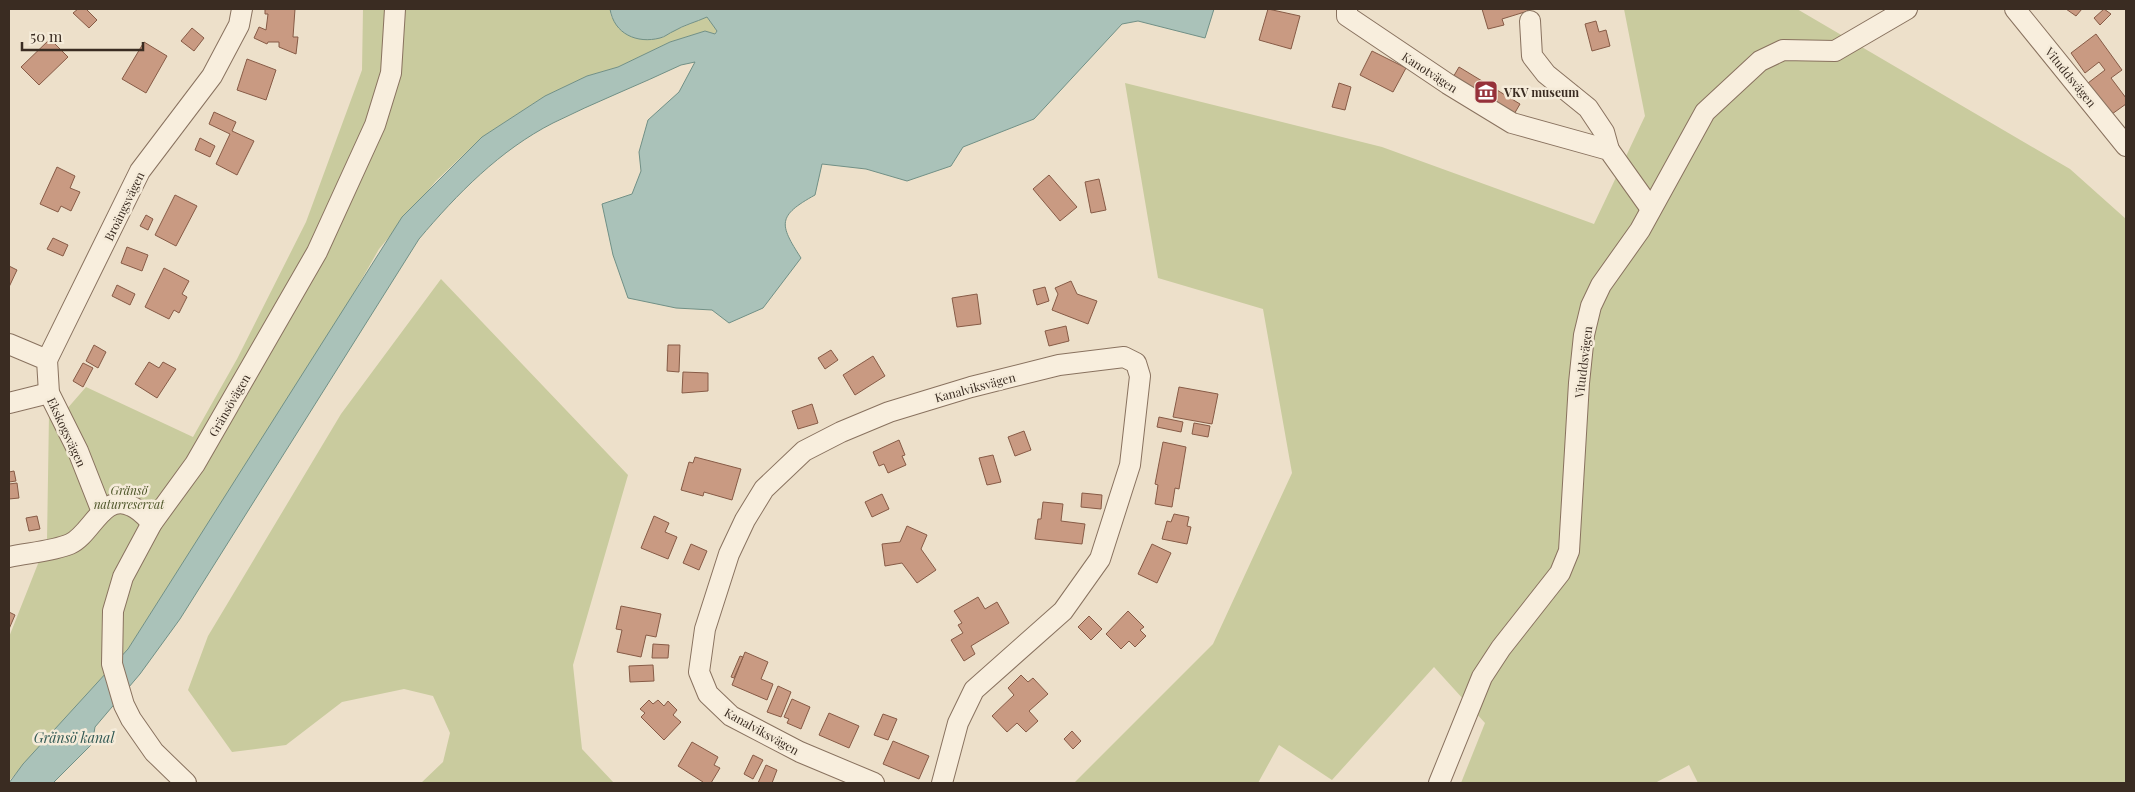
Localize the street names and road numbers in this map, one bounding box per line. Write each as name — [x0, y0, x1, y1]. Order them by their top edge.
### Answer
street label: Vituddsvägen — [2041, 43, 2100, 110]
street label: Kanotvägen — [1399, 48, 1461, 96]
street label: Broängsvägen — [100, 169, 148, 243]
street label: Vituddsvägen — [1571, 325, 1595, 400]
street label: Kanalviksvägen — [933, 369, 1017, 405]
street label: Gränsövägen — [205, 371, 253, 439]
street label: Ekskogsvägen — [44, 395, 90, 469]
street label: Kanalviksvägen — [722, 704, 802, 758]

